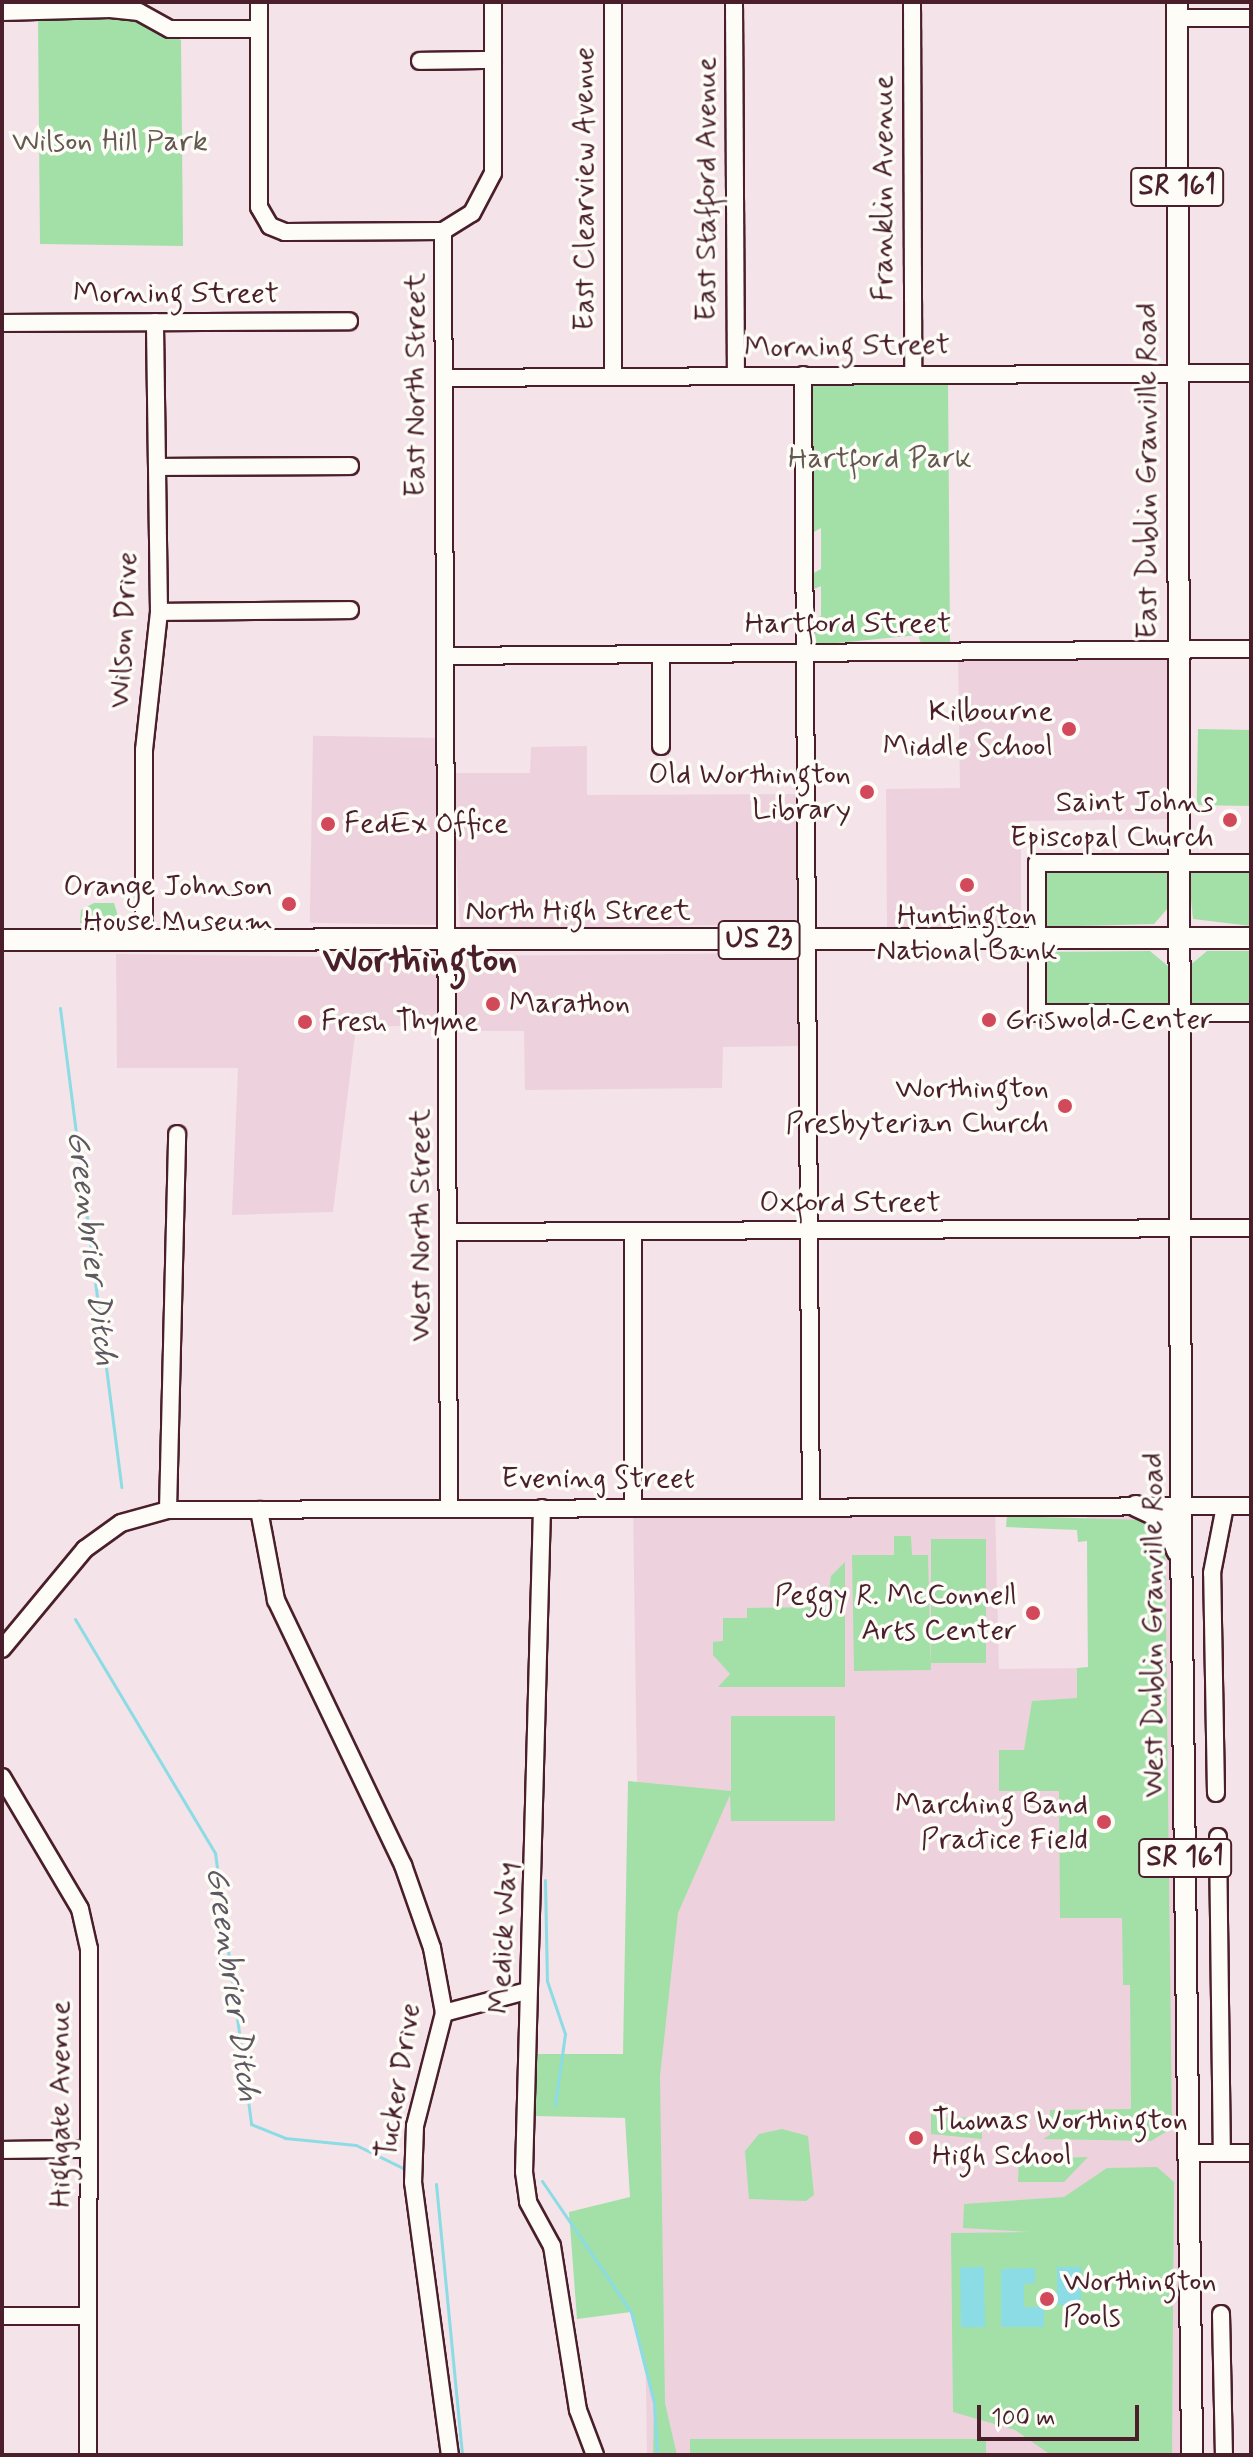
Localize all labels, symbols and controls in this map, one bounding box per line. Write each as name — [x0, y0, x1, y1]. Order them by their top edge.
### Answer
street label: East Clearview Avenue — [567, 44, 603, 334]
street label: East Stafford Avenue — [689, 56, 725, 322]
street label: Franklin Avenue — [866, 79, 902, 297]
park label: Wilson Hill Park — [12, 124, 208, 160]
road number: SR 161 — [1129, 163, 1225, 211]
street label: East North Street — [398, 273, 434, 497]
street label: Morning Street — [74, 276, 278, 312]
street label: East Dublin Granville Road — [1130, 300, 1166, 642]
street label: Morning Street — [745, 327, 949, 367]
park label: Hartford Park — [791, 441, 969, 477]
street label: Wilson Drive — [102, 552, 146, 708]
street label: Hartford Street — [746, 606, 950, 642]
place label: Kilbourne Middle School — [881, 694, 1053, 764]
marker: Kilbourne Middle School — [1060, 720, 1078, 738]
place label: Old Worthington Library — [646, 757, 851, 828]
marker: Old Worthington Library — [858, 783, 876, 801]
place label: Saint Johns Episcopal Church — [1003, 785, 1214, 856]
place label: FedEx Office — [344, 806, 510, 842]
marker: Saint Johns Episcopal Church — [1221, 811, 1239, 829]
marker: FedEx Office — [319, 815, 337, 833]
place label: Orange Johnson House Museum — [63, 869, 273, 940]
marker: Huntington National Bank — [958, 876, 976, 894]
street label: North High Street — [465, 893, 691, 929]
marker: Orange Johnson House Museum — [280, 895, 298, 913]
place label: Huntington National Bank — [878, 898, 1056, 968]
road number: US 23 — [717, 916, 801, 964]
district label: Worthington — [323, 938, 517, 984]
place label: Marathon — [509, 986, 630, 1022]
marker: Marathon — [484, 995, 502, 1013]
place label: Griswold Center — [1005, 1002, 1213, 1038]
place label: Fresh Thyme — [321, 1004, 479, 1040]
marker: Griswold Center — [980, 1011, 998, 1029]
marker: Fresh Thyme — [296, 1013, 314, 1031]
place label: Worthington Presbyterian Church — [779, 1071, 1049, 1142]
marker: Worthington Presbyterian Church — [1056, 1097, 1074, 1115]
street label: West North Street — [403, 1108, 439, 1342]
water label: Greenbrier Ditch — [58, 1129, 124, 1367]
street label: Oxford Street — [760, 1185, 940, 1221]
street label: West Dublin Granville Road — [1136, 1450, 1172, 1800]
street label: Evening Street — [498, 1461, 698, 1497]
place label: Peggy R. McConnell Arts Center — [774, 1578, 1017, 1648]
marker: Peggy R. McConnell Arts Center — [1024, 1604, 1042, 1622]
place label: Marching Band Practice Field — [893, 1787, 1088, 1858]
marker: Marching Band Practice Field — [1095, 1813, 1113, 1831]
road number: SR 161 — [1137, 1834, 1233, 1882]
street label: Medick Way — [482, 1859, 526, 2017]
water label: Greenbrier Ditch — [197, 1865, 267, 2103]
street label: Highgate Avenue — [43, 2000, 79, 2208]
street label: Tucker Drive — [369, 2001, 429, 2161]
place label: Thomas Worthington High School — [932, 2103, 1190, 2174]
marker: Thomas Worthington High School — [907, 2129, 925, 2147]
place label: Worthington Pools — [1063, 2264, 1217, 2334]
marker: Worthington Pools — [1038, 2290, 1056, 2308]
scale bar — [981, 2389, 1143, 2439]
text: 100 m — [991, 2403, 1055, 2434]

